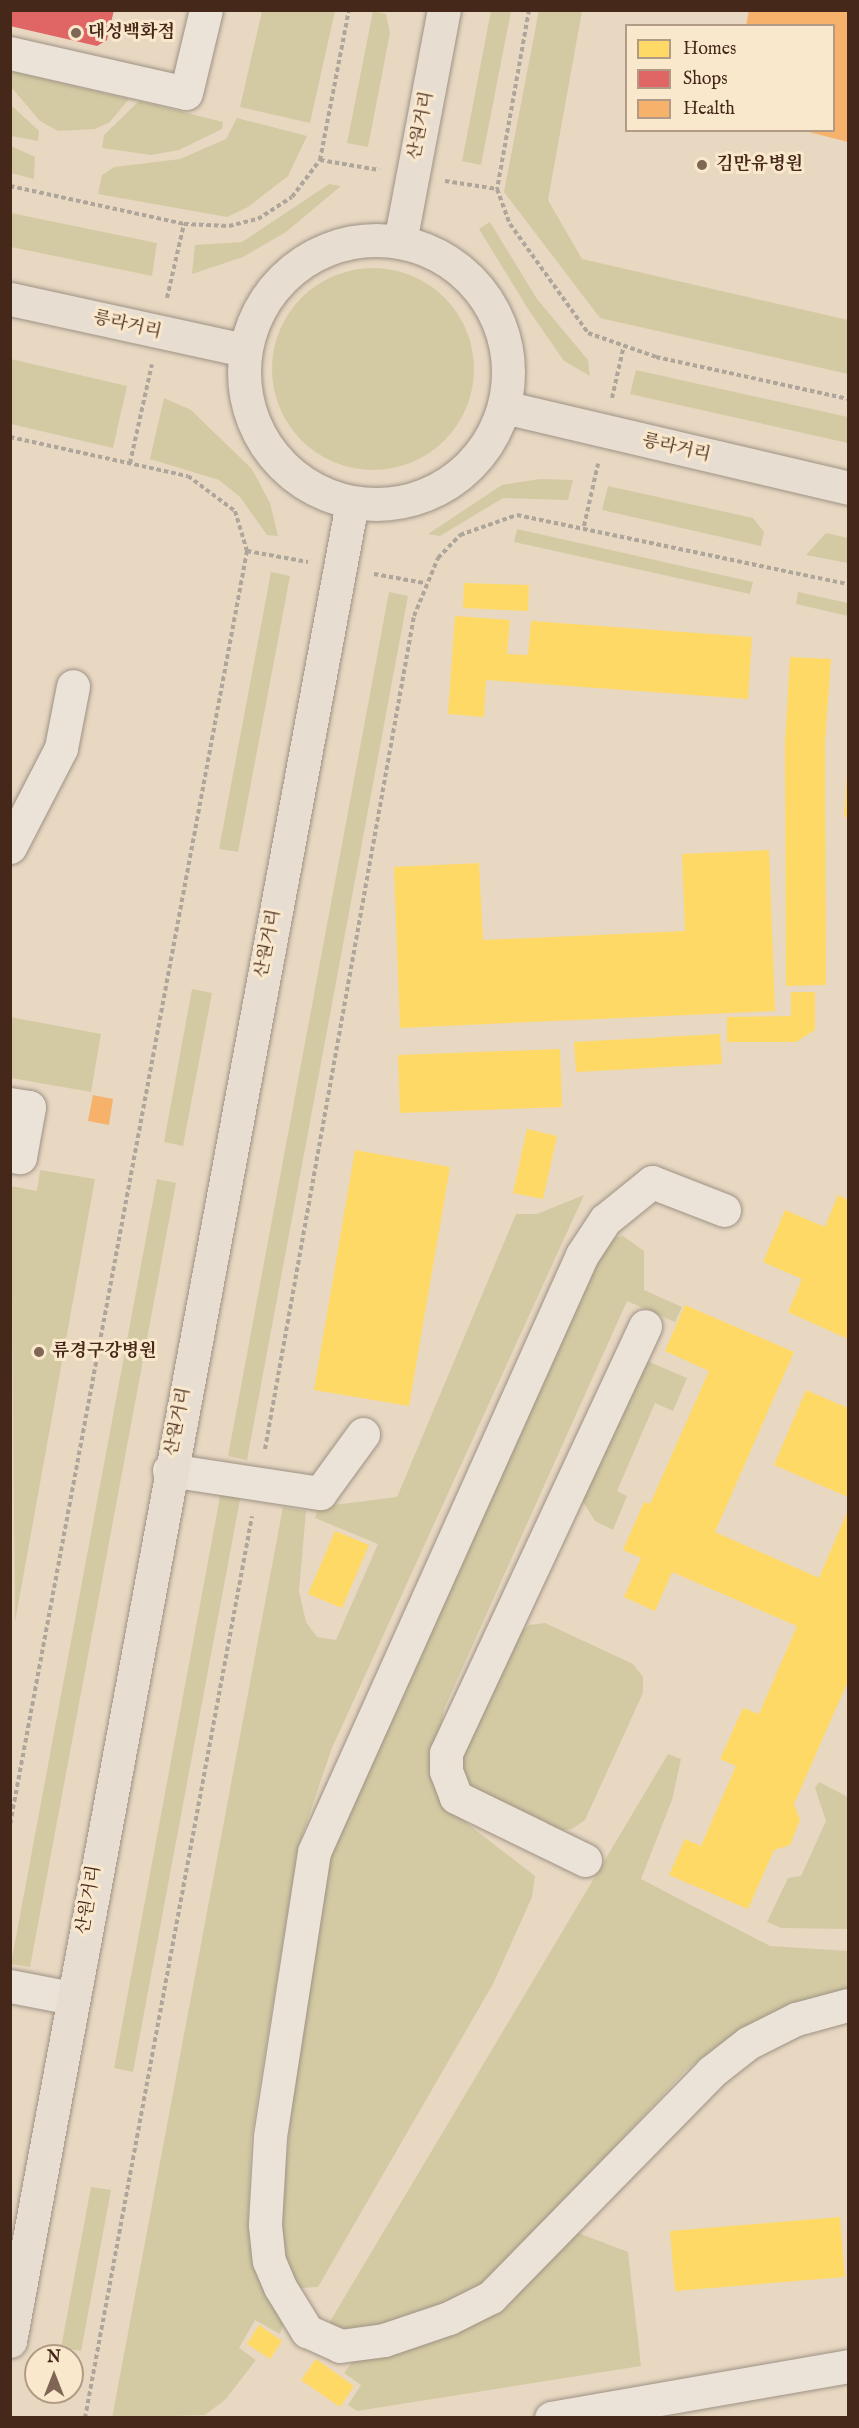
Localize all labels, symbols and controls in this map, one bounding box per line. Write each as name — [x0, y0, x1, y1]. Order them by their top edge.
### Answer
place label: 대성백화점 — [88, 22, 175, 44]
legend — [625, 24, 835, 132]
marker: 대성백화점 — [69, 26, 83, 40]
text: Homes — [683, 38, 736, 61]
text: Shops — [683, 68, 728, 91]
street label: 산원거리 — [405, 90, 439, 162]
text: Health — [683, 98, 735, 121]
place label: 김만유병원 — [716, 154, 803, 176]
marker: 김만유병원 — [693, 156, 711, 174]
street label: 릉라거리 — [91, 308, 163, 344]
street label: 릉라거리 — [640, 431, 712, 467]
street label: 산원거리 — [252, 908, 286, 980]
place label: 류경구강병원 — [52, 1341, 156, 1363]
marker: 류경구강병원 — [30, 1343, 48, 1361]
street label: 산원거리 — [162, 1386, 196, 1458]
street label: 산원거리 — [73, 1864, 107, 1936]
north arrow — [24, 2344, 84, 2404]
text: N — [47, 2348, 61, 2368]

